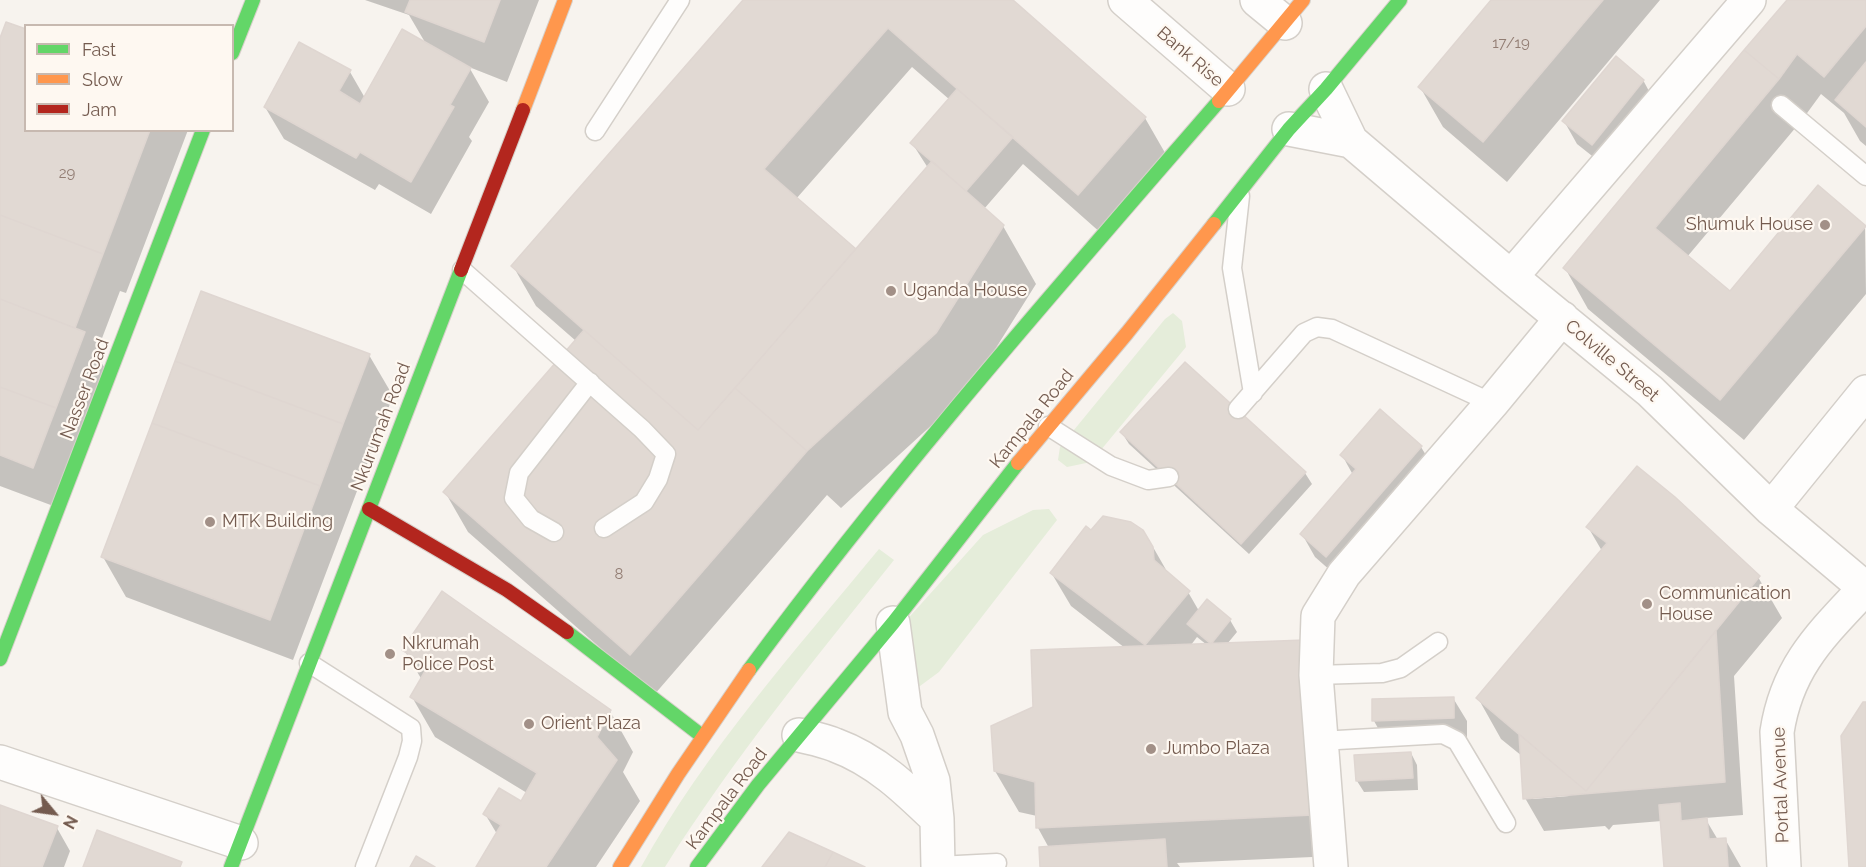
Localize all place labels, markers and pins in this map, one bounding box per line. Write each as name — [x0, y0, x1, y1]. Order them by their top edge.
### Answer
place label: Shumuk House — [1686, 214, 1813, 236]
marker: Shumuk House — [1818, 218, 1832, 232]
place label: Uganda House — [903, 280, 1027, 302]
marker: Uganda House — [884, 284, 898, 298]
place label: MTK Building — [222, 511, 333, 533]
marker: MTK Building — [203, 515, 217, 529]
place label: Communication House — [1659, 583, 1791, 626]
marker: Communication House — [1640, 597, 1654, 611]
place label: Nkrumah Police Post — [402, 633, 494, 676]
marker: Nkrumah Police Post — [383, 647, 397, 661]
place label: Orient Plaza — [541, 713, 641, 735]
marker: Orient Plaza — [522, 717, 536, 731]
place label: Jumbo Plaza — [1163, 738, 1270, 760]
marker: Jumbo Plaza — [1144, 742, 1158, 756]

